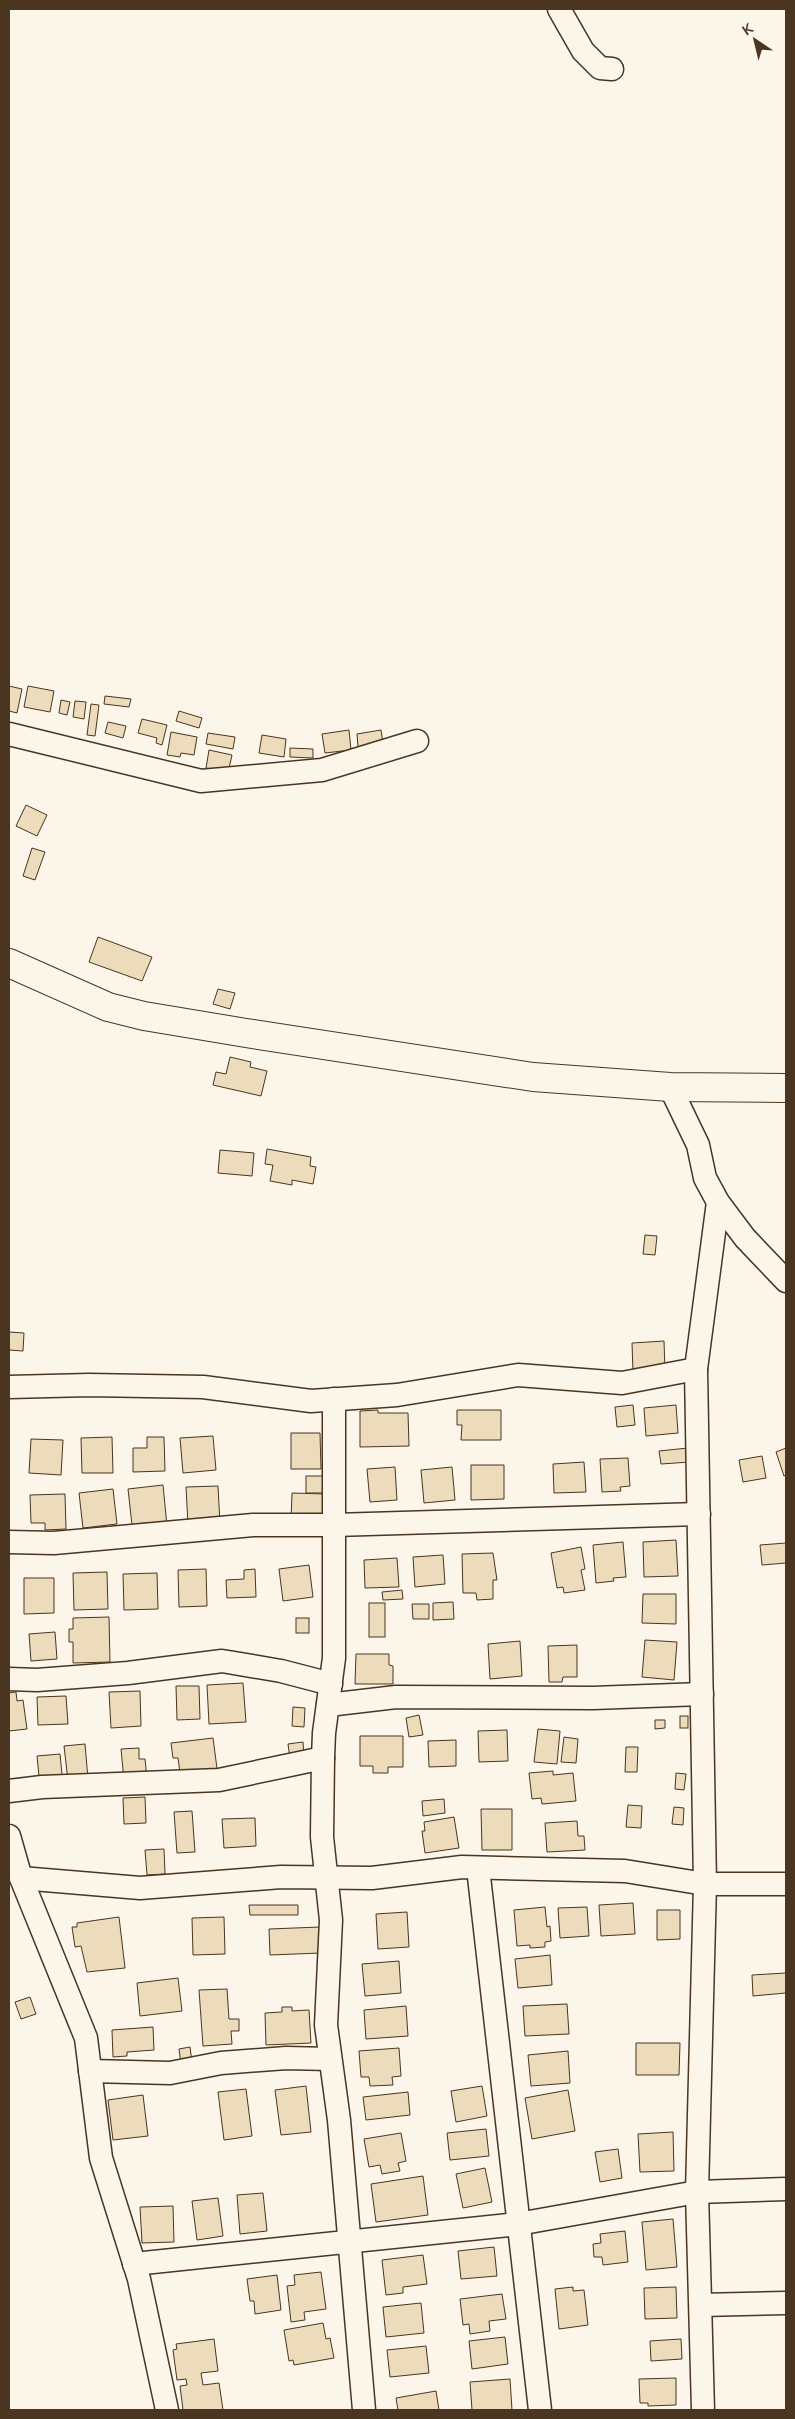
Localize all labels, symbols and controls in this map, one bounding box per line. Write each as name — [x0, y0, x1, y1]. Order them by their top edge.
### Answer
north arrow — [730, 15, 780, 65]
text: K — [739, 19, 758, 40]

